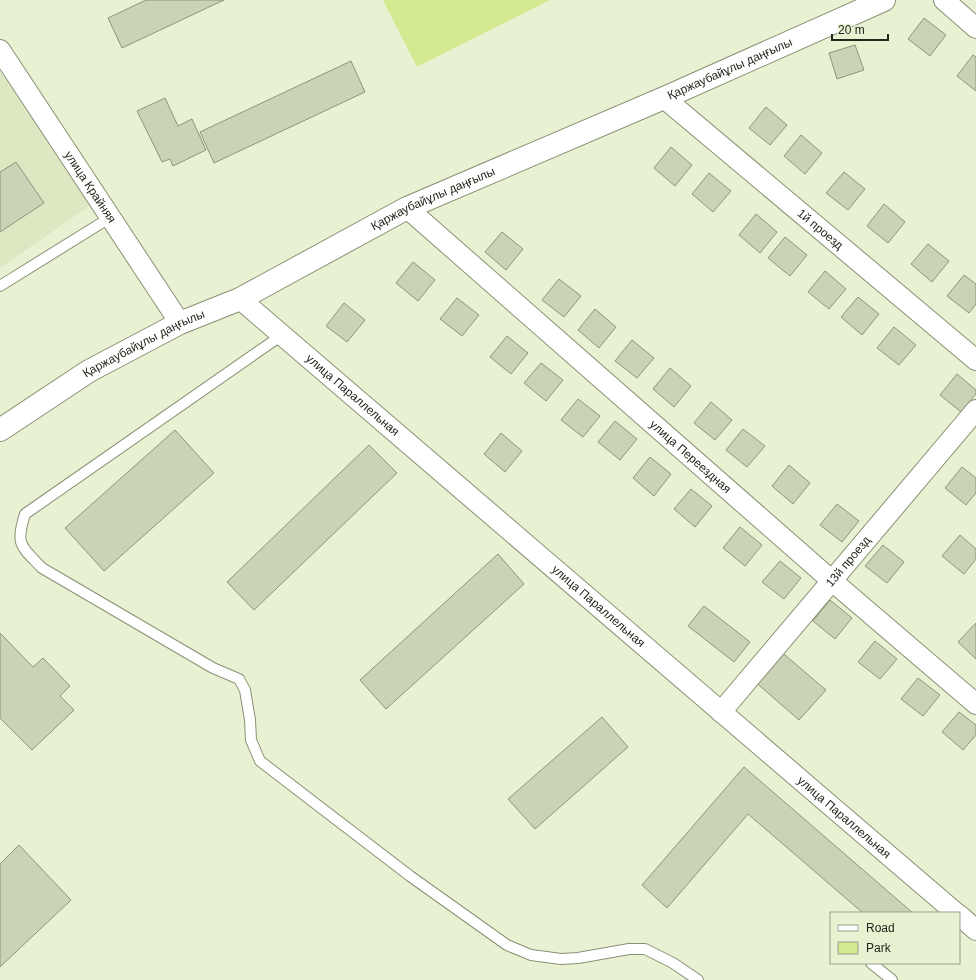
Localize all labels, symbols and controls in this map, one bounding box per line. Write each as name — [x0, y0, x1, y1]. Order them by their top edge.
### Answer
scale bar — [832, 16, 888, 42]
text: 20 m — [838, 23, 865, 37]
street label: Қаржаубайұлы даңғылы — [665, 35, 794, 103]
street label: улица Крайняя — [62, 148, 119, 225]
street label: Қаржаубайұлы даңғылы — [369, 164, 497, 233]
street label: 1й проезд — [795, 206, 846, 252]
street label: Қаржаубайұлы даңғылы — [80, 307, 207, 380]
street label: улица Параллельная — [303, 351, 402, 439]
street label: улица Переездная — [647, 417, 734, 496]
street label: 13й проезд — [823, 533, 873, 590]
street label: улица Параллельная — [549, 562, 648, 650]
street label: улица Параллельная — [795, 773, 894, 861]
legend — [830, 912, 960, 964]
text: Road — [866, 921, 895, 935]
text: Park — [866, 941, 892, 955]

